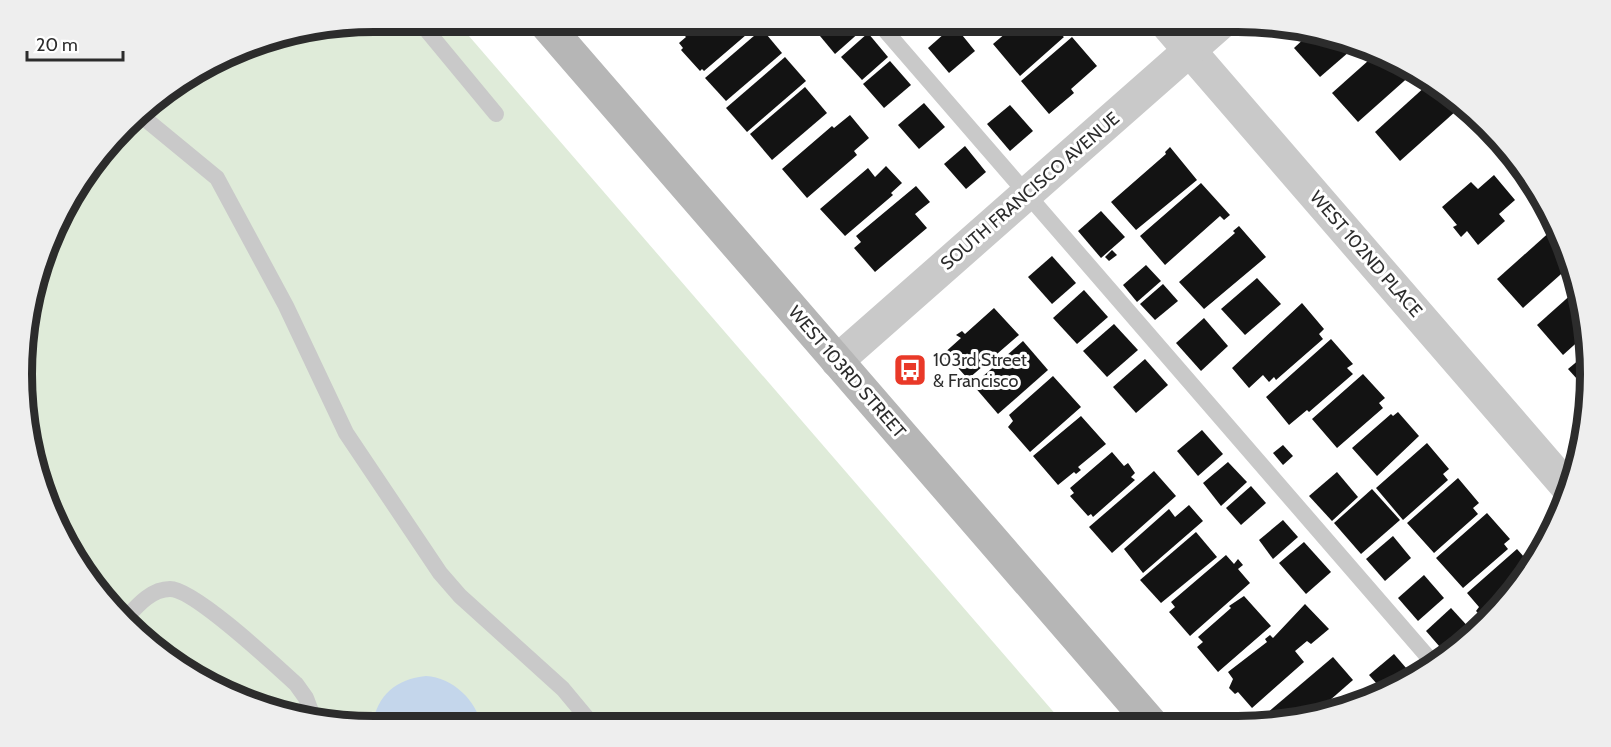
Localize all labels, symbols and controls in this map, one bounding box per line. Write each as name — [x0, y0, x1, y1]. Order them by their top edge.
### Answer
scale bar — [27, 24, 123, 62]
text: 20 m — [36, 34, 78, 56]
street label: SOUTH FRANCISCO AVENUE — [936, 107, 1124, 275]
street label: WEST 102ND PLACE — [1305, 186, 1427, 322]
street label: WEST 103RD STREET — [784, 301, 911, 443]
place label: 103rd Street & Francisco — [933, 349, 1027, 392]
bus stop icon: 103rd Street & Francisco — [892, 352, 928, 388]

